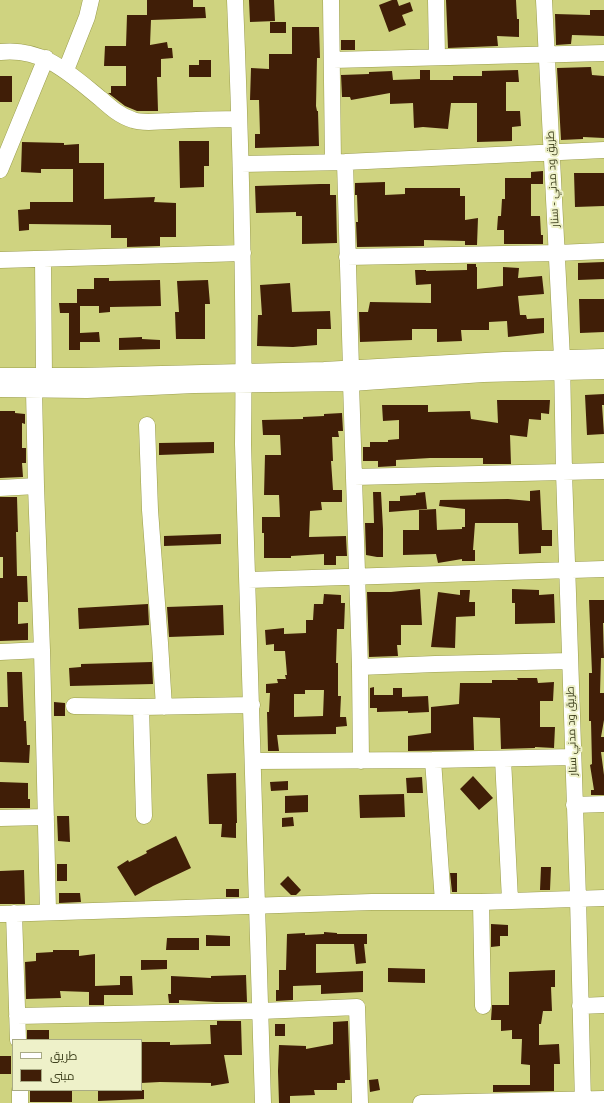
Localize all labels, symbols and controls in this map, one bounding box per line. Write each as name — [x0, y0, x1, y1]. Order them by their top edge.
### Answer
street label: طريق ود مدني - سنار — [544, 131, 562, 227]
street label: طريق ود مدني سنار — [564, 686, 580, 776]
legend — [12, 1039, 142, 1091]
text: طريق — [50, 1049, 77, 1063]
text: مبنى — [50, 1069, 75, 1083]

